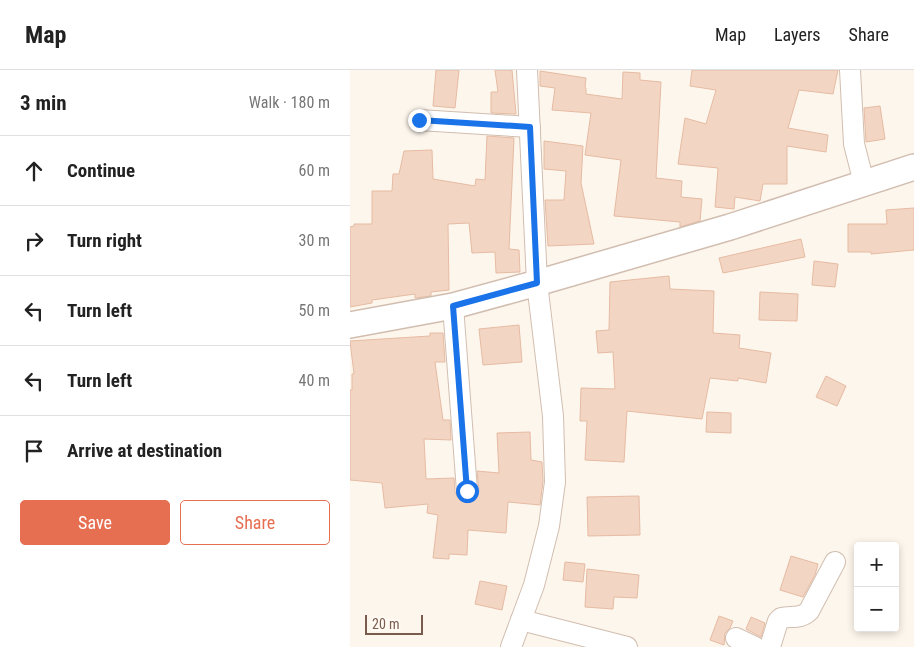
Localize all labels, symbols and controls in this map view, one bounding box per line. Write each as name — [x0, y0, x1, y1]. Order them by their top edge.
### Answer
text: Map — [25, 21, 66, 49]
text: Map — [715, 24, 746, 45]
text: Layers — [774, 24, 821, 45]
text: Share — [849, 24, 889, 45]
text: 3 min — [20, 91, 67, 115]
text: Walk · 180 m — [249, 93, 330, 112]
route end — [408, 109, 431, 132]
icon: ahead — [20, 157, 48, 185]
text: Continue — [67, 159, 135, 182]
text: 60 m — [298, 161, 330, 180]
icon: right — [20, 227, 48, 255]
text: Turn right — [67, 229, 142, 252]
text: 30 m — [298, 231, 330, 250]
icon: left — [20, 297, 48, 325]
text: Turn left — [67, 299, 132, 322]
text: 50 m — [298, 301, 330, 320]
icon: left — [20, 367, 48, 395]
text: Turn left — [67, 369, 132, 392]
text: 40 m — [298, 371, 330, 390]
icon: arrive — [20, 437, 48, 465]
text: Arrive at destination — [67, 439, 222, 462]
route start — [456, 480, 479, 503]
button: Save — [20, 500, 170, 545]
button: Share — [180, 500, 330, 545]
map controls — [854, 542, 899, 632]
button: + — [854, 542, 899, 587]
button: − — [854, 587, 899, 632]
scale bar — [365, 612, 422, 635]
text: 20 m — [372, 616, 400, 632]

